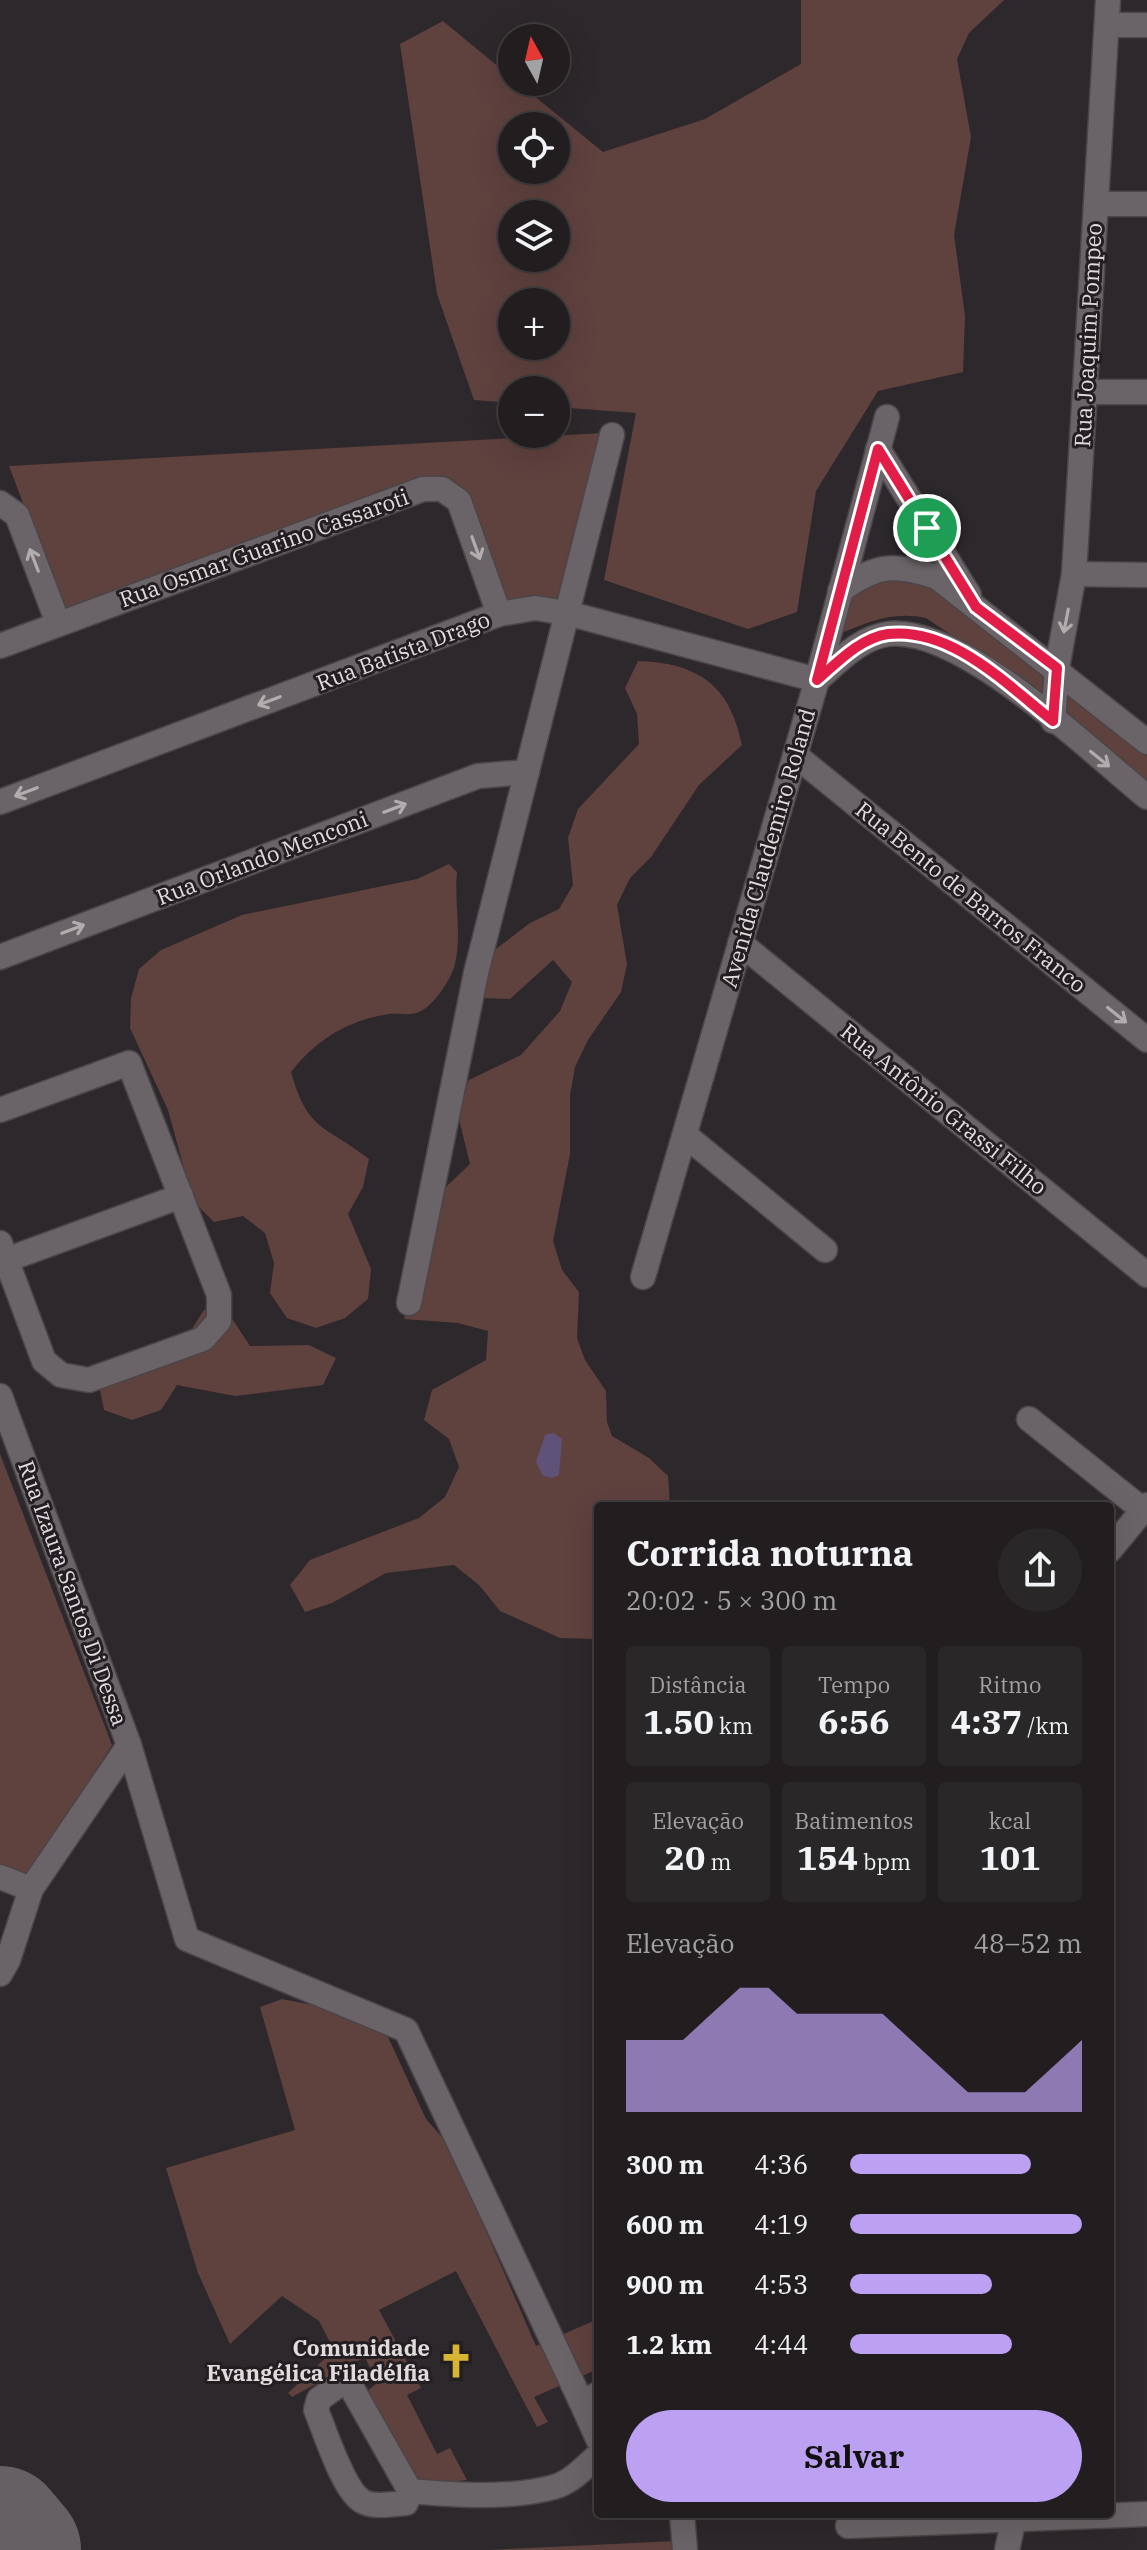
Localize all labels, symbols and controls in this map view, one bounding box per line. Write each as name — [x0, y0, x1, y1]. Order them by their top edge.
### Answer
north arrow — [498, 24, 570, 96]
map controls — [498, 24, 570, 448]
button: locate — [498, 112, 570, 184]
button: layers — [498, 200, 570, 272]
street label: Rua Joaquim Pompeo — [1067, 222, 1108, 448]
button: + — [498, 288, 570, 360]
button: − — [498, 376, 570, 448]
street label: Rua Osmar Guarino Cassaroti — [115, 482, 412, 613]
pin — [893, 494, 961, 562]
icon: arrive — [905, 506, 949, 550]
one-way arrow — [469, 535, 484, 560]
one-way arrow — [26, 548, 40, 572]
street label: Rua Batista Drago — [312, 604, 494, 697]
one-way arrow — [1057, 608, 1072, 633]
one-way arrow — [257, 695, 282, 709]
street label: Avenida Claudemiro Roland — [714, 705, 821, 991]
one-way arrow — [1089, 750, 1110, 768]
one-way arrow — [14, 786, 39, 800]
street label: Rua Bento de Barros Franco — [850, 795, 1093, 999]
one-way arrow — [382, 799, 407, 814]
street label: Rua Orlando Menconi — [152, 804, 372, 911]
one-way arrow — [60, 921, 85, 935]
one-way arrow — [1106, 1006, 1127, 1024]
street label: Rua Antônio Grassi Filho — [835, 1016, 1053, 1201]
street label: Rua Izaura Santos Di Dessa — [12, 1456, 135, 1729]
button: share — [998, 1528, 1082, 1612]
text: Corrida noturna — [626, 1529, 913, 1576]
text: 20:02 · 5 × 300 m — [626, 1583, 837, 1617]
text: Distância — [649, 1670, 747, 1699]
text: Tempo — [818, 1670, 890, 1699]
text: Ritmo — [979, 1670, 1041, 1699]
text: 1.50 — [643, 1699, 714, 1743]
text: 6:56 — [818, 1699, 890, 1743]
text: 4:37 — [951, 1699, 1022, 1743]
text: km — [714, 1711, 753, 1740]
text: /km — [1022, 1711, 1069, 1740]
text: Elevação — [652, 1806, 744, 1835]
text: Batimentos — [795, 1806, 913, 1835]
text: kcal — [989, 1806, 1031, 1835]
text: 20 — [665, 1835, 705, 1879]
text: 154 — [797, 1835, 858, 1879]
text: 101 — [979, 1835, 1041, 1879]
text: m — [705, 1847, 731, 1876]
text: bpm — [858, 1847, 911, 1876]
text: Elevação — [626, 1926, 734, 1960]
text: 48–52 m — [974, 1926, 1082, 1960]
text: 300 m — [626, 2147, 704, 2181]
text: 4:36 — [754, 2147, 808, 2181]
text: 600 m — [626, 2207, 704, 2241]
text: 4:19 — [754, 2207, 808, 2241]
text: 900 m — [626, 2267, 704, 2301]
text: 4:53 — [754, 2267, 808, 2301]
text: 1.2 km — [626, 2327, 712, 2361]
text: 4:44 — [754, 2327, 808, 2361]
place label: Comunidade Evangélica Filadélfia — [207, 2333, 430, 2387]
church icon: Comunidade Evangélica Filadélfia — [437, 2342, 475, 2380]
button: Salvar — [626, 2410, 1082, 2502]

